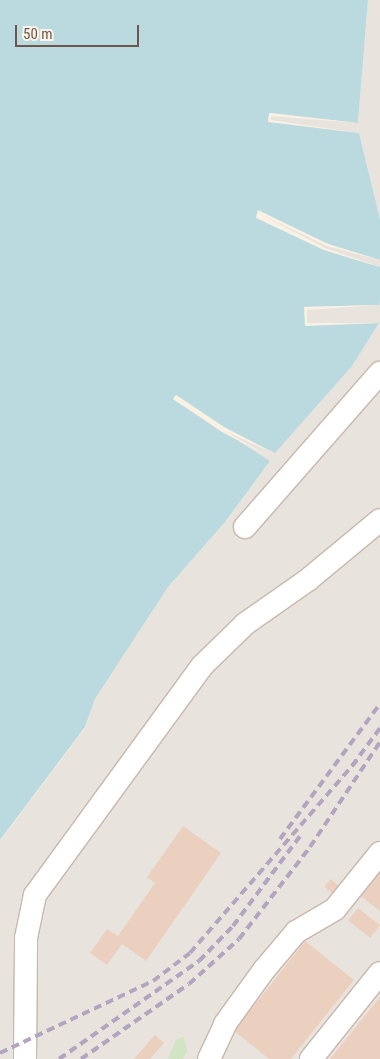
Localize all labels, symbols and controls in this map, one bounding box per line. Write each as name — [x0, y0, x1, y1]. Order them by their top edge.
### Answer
scale bar — [18, 15, 141, 47]
text: 50 m — [23, 25, 53, 43]

